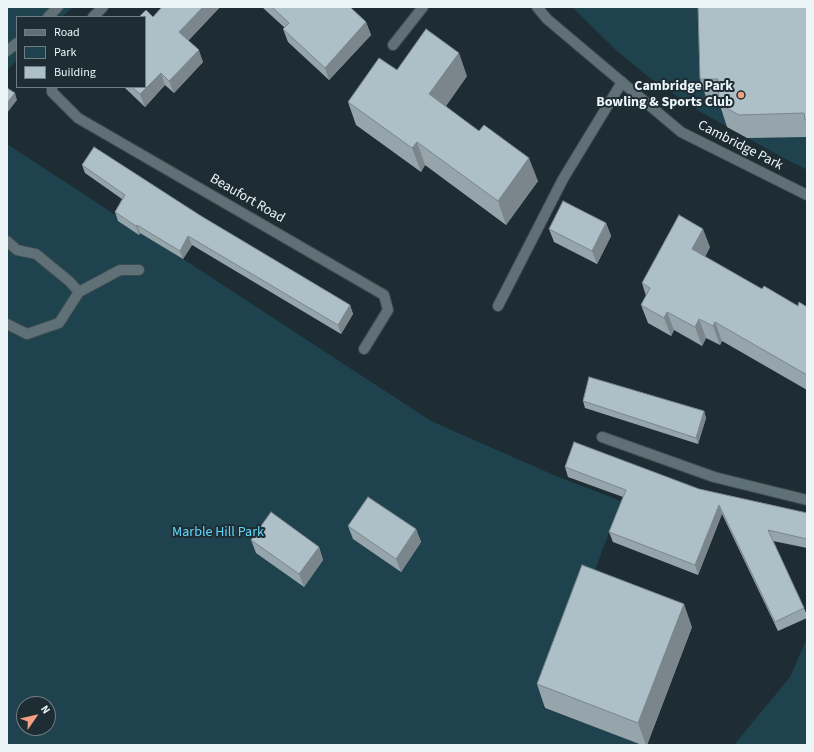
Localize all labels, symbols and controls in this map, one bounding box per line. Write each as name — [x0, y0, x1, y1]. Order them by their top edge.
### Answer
legend — [16, 16, 146, 88]
text: Road — [54, 24, 80, 41]
text: Park — [54, 44, 76, 61]
text: Building — [54, 64, 96, 81]
place label: Cambridge Park Bowling & Sports Club — [596, 79, 733, 112]
marker: Cambridge Park Bowling & Sports Club — [736, 90, 746, 100]
street label: Cambridge Park — [695, 117, 785, 175]
street label: Beaufort Road — [207, 171, 287, 227]
park label: Marble Hill Park — [172, 525, 264, 541]
north arrow — [16, 696, 56, 736]
text: N — [37, 702, 54, 717]

